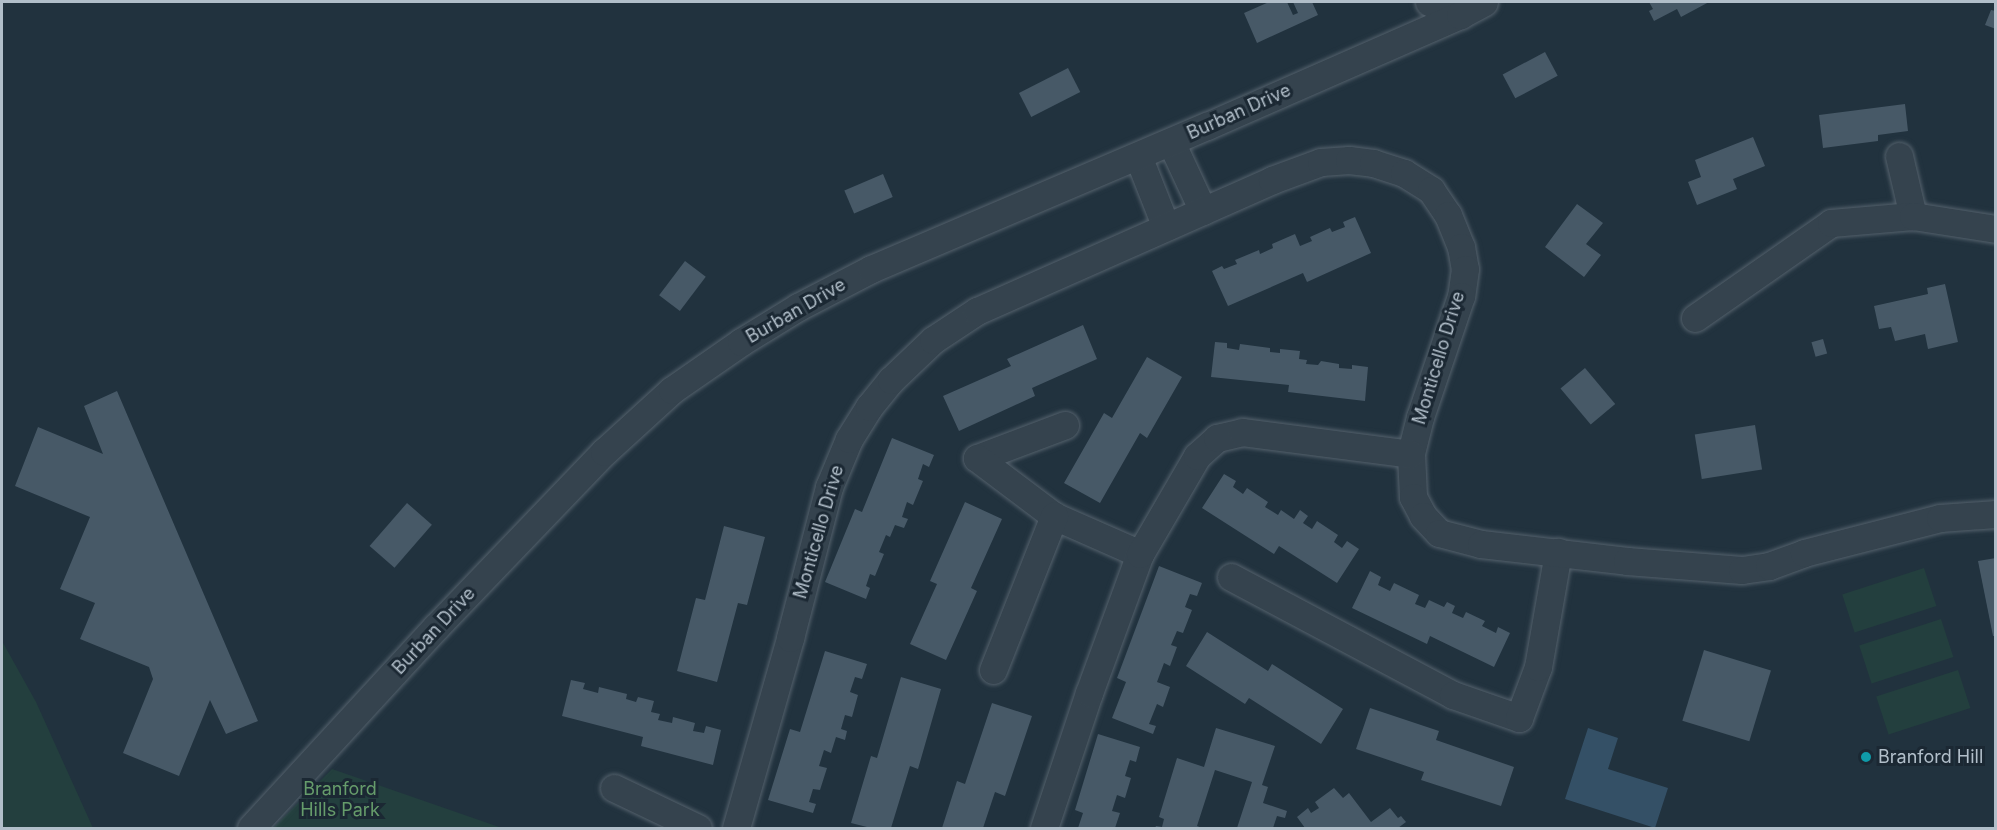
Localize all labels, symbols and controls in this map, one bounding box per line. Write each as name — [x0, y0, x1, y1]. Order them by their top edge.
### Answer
street label: Burban Drive — [1184, 80, 1294, 144]
street label: Burban Drive — [742, 274, 850, 348]
street label: Monticello Drive — [1409, 289, 1469, 427]
street label: Monticello Drive — [790, 463, 848, 601]
street label: Burban Drive — [388, 583, 480, 679]
place label: Branford Hill — [1878, 746, 1983, 768]
marker: Branford Hill — [1859, 750, 1873, 764]
park label: Branford Hills Park — [300, 779, 380, 822]

